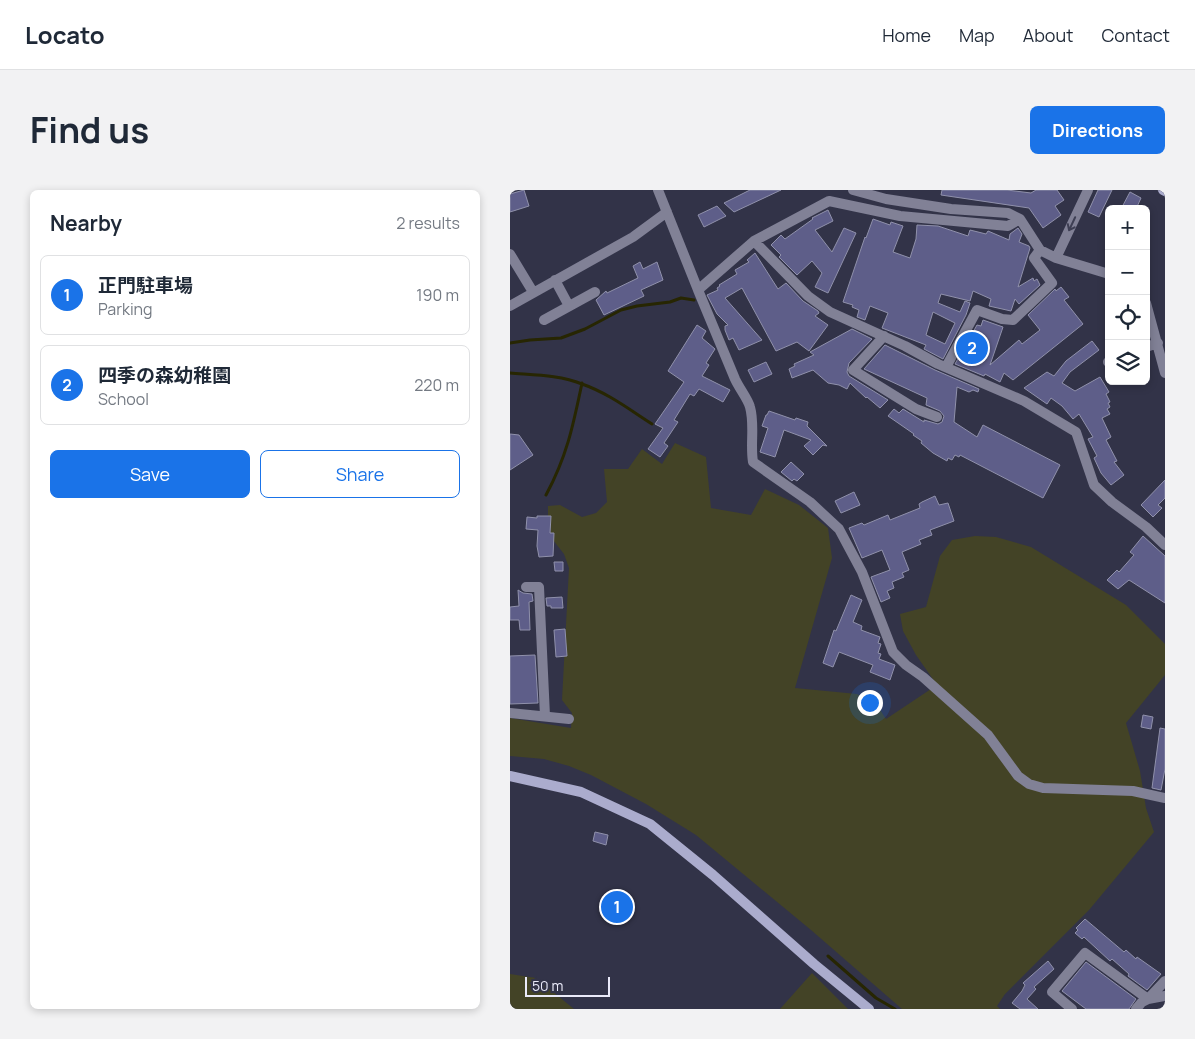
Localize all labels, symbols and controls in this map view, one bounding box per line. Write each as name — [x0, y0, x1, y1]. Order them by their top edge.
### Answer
text: Locato — [25, 18, 105, 51]
text: Home — [882, 23, 931, 47]
text: Map — [959, 23, 995, 47]
text: About — [1023, 23, 1073, 47]
text: Contact — [1101, 23, 1170, 47]
text: Find us — [30, 106, 149, 154]
button: Directions — [1030, 106, 1165, 154]
map controls — [1105, 205, 1150, 385]
button: + — [1105, 205, 1150, 250]
text: Nearby — [50, 209, 122, 237]
text: 2 results — [396, 212, 460, 234]
one-way arrow — [1067, 216, 1077, 231]
button: − — [1105, 250, 1150, 295]
text: 正門駐車場 — [98, 272, 193, 298]
text: 1 — [63, 284, 71, 306]
text: 190 m — [416, 284, 459, 306]
button: locate — [1105, 295, 1150, 340]
text: Parking — [98, 298, 153, 320]
pin: 2 — [956, 329, 988, 367]
button: layers — [1105, 340, 1150, 385]
text: 四季の森幼稚園 — [98, 362, 231, 388]
text: 2 — [62, 374, 72, 396]
text: 220 m — [414, 374, 459, 396]
text: School — [98, 388, 149, 410]
button: Save — [50, 450, 250, 498]
button: Share — [260, 450, 460, 498]
your location — [857, 690, 883, 716]
pin: 1 — [601, 888, 633, 926]
scale bar — [525, 974, 610, 997]
text: 50 m — [532, 976, 563, 995]

